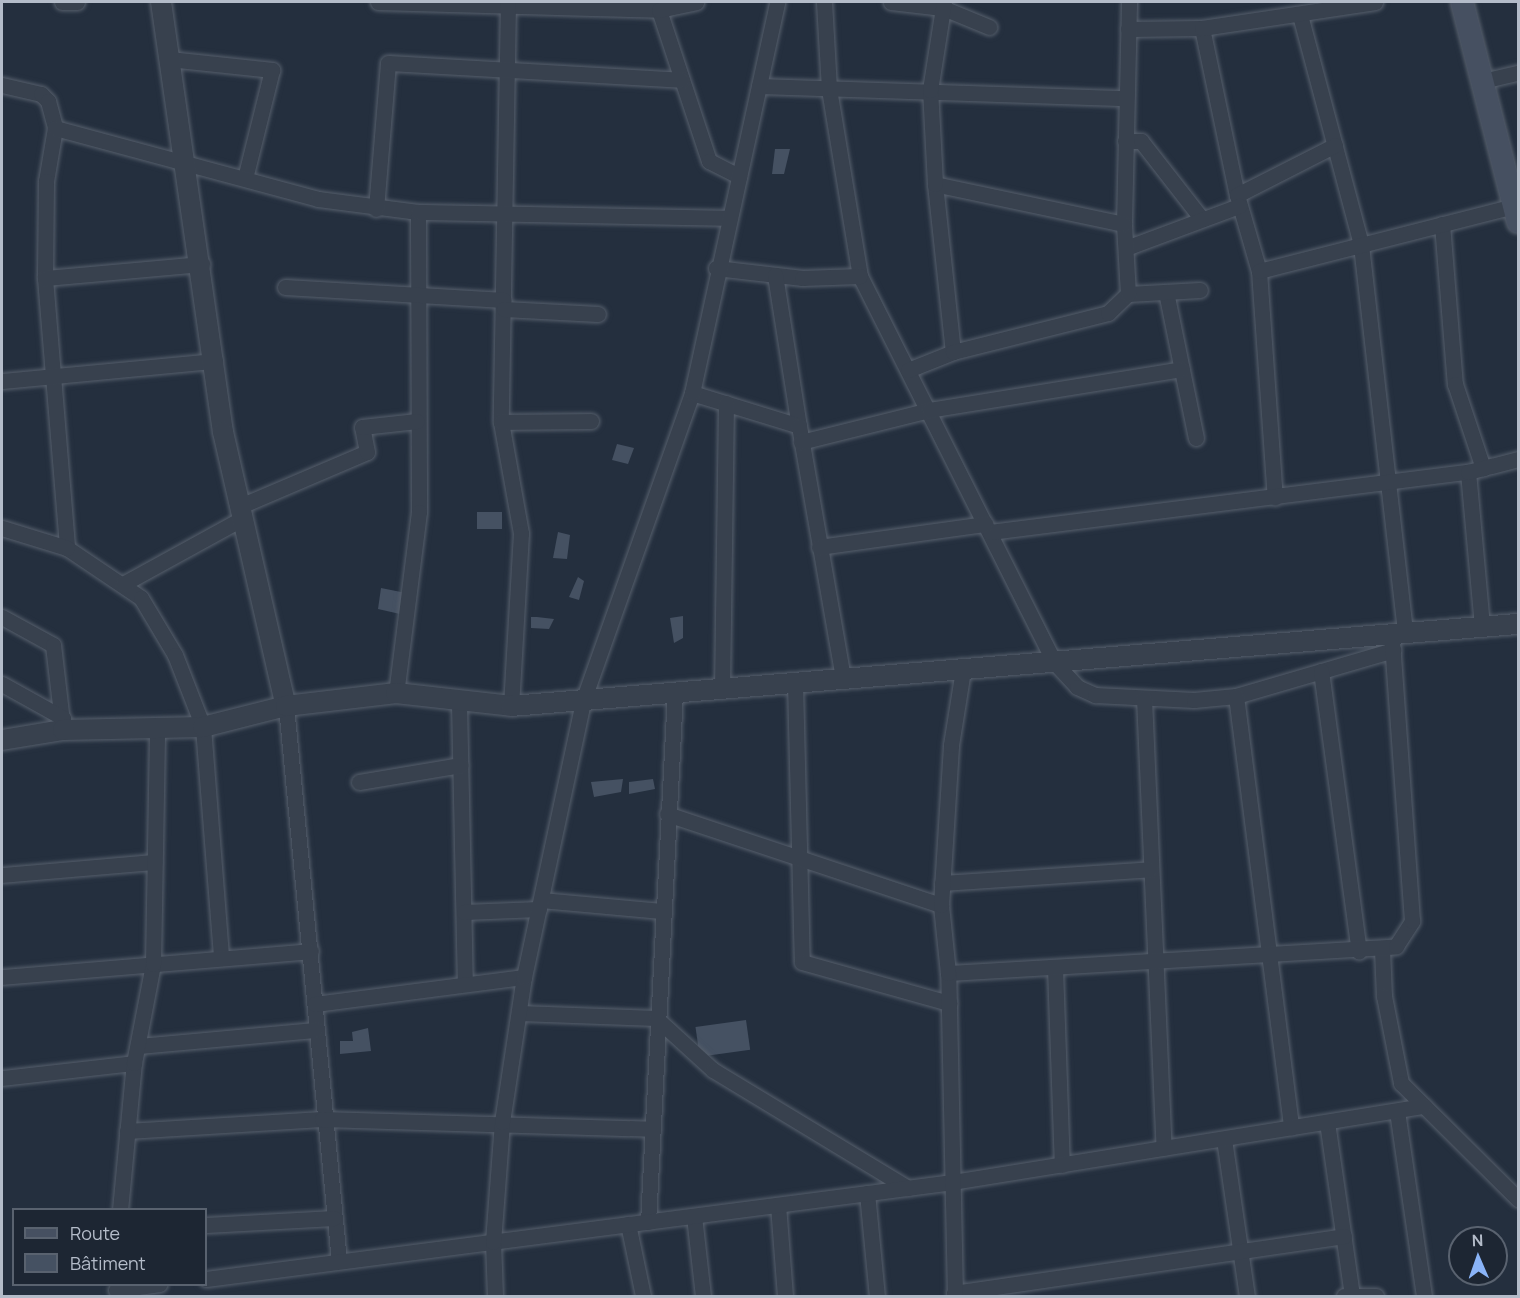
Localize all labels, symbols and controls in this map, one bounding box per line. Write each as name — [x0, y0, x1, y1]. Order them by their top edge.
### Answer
legend — [12, 1208, 207, 1286]
text: Route — [70, 1221, 120, 1245]
north arrow — [1448, 1226, 1508, 1286]
text: N — [1471, 1229, 1484, 1251]
text: Bâtiment — [70, 1251, 146, 1275]

